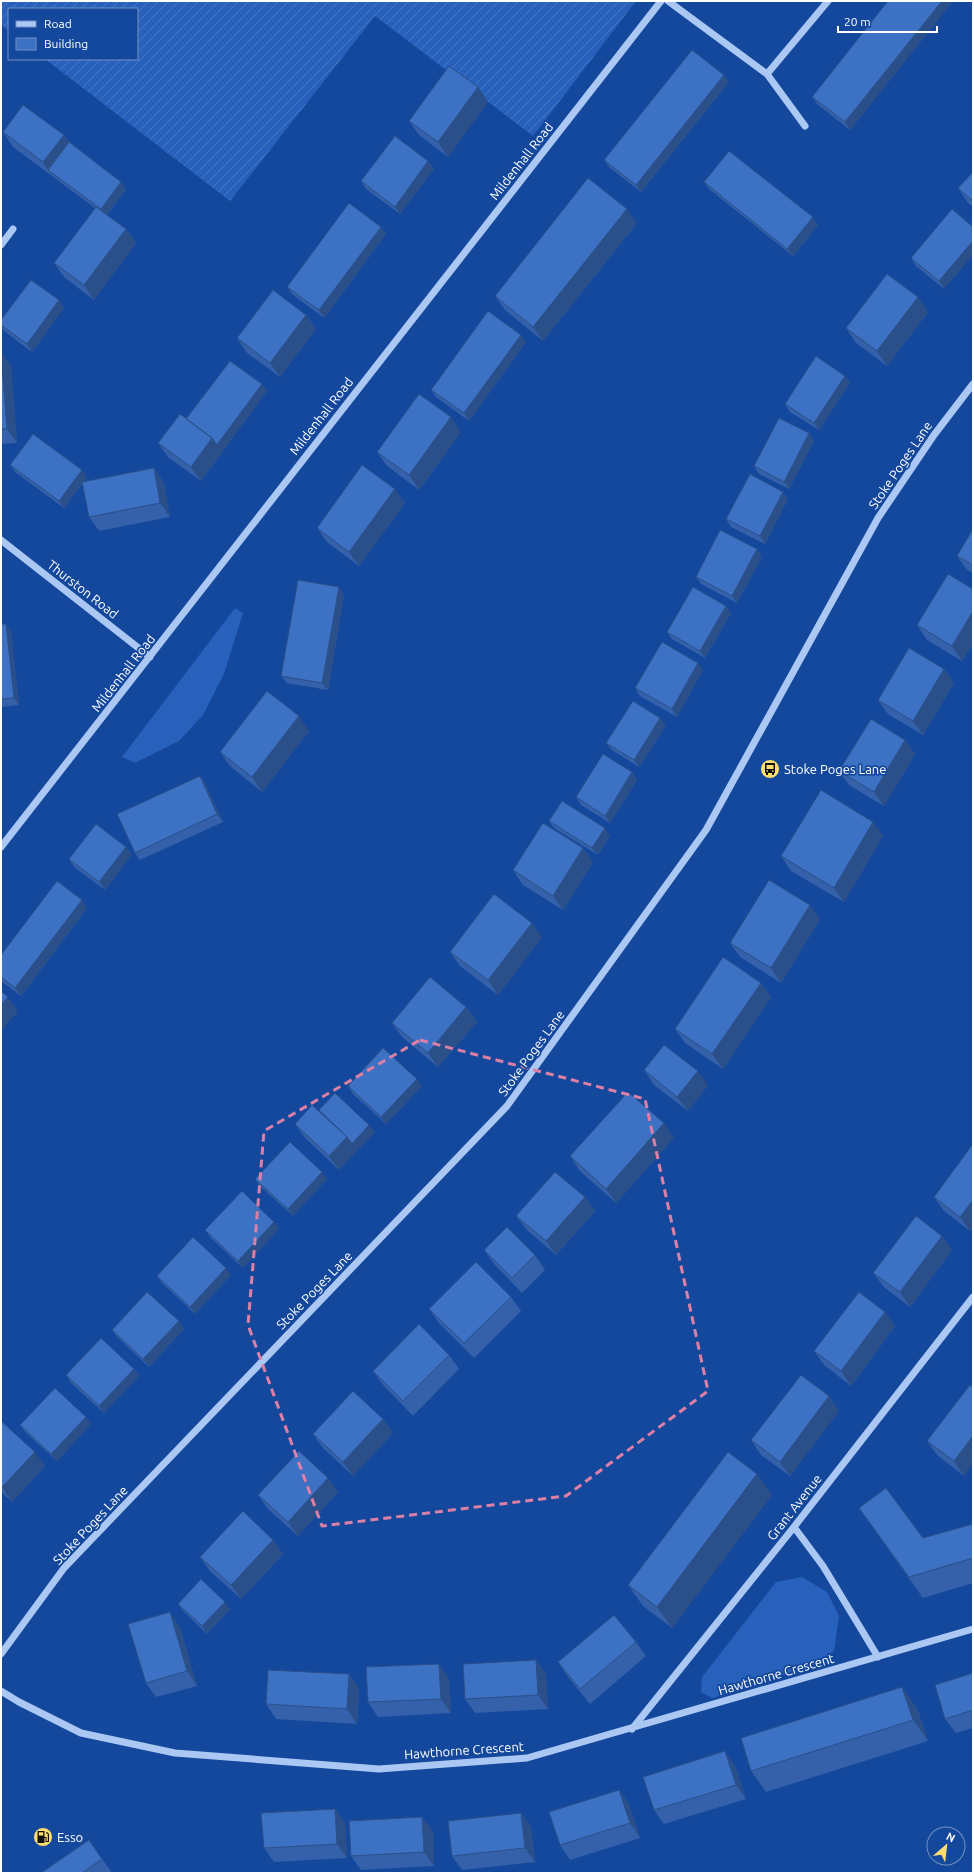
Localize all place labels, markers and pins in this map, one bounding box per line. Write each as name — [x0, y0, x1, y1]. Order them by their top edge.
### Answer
bus stop icon: Stoke Poges Lane — [759, 758, 781, 780]
place label: Stoke Poges Lane — [784, 762, 886, 776]
fuel station icon: Esso — [32, 1826, 54, 1848]
place label: Esso — [57, 1830, 83, 1844]

